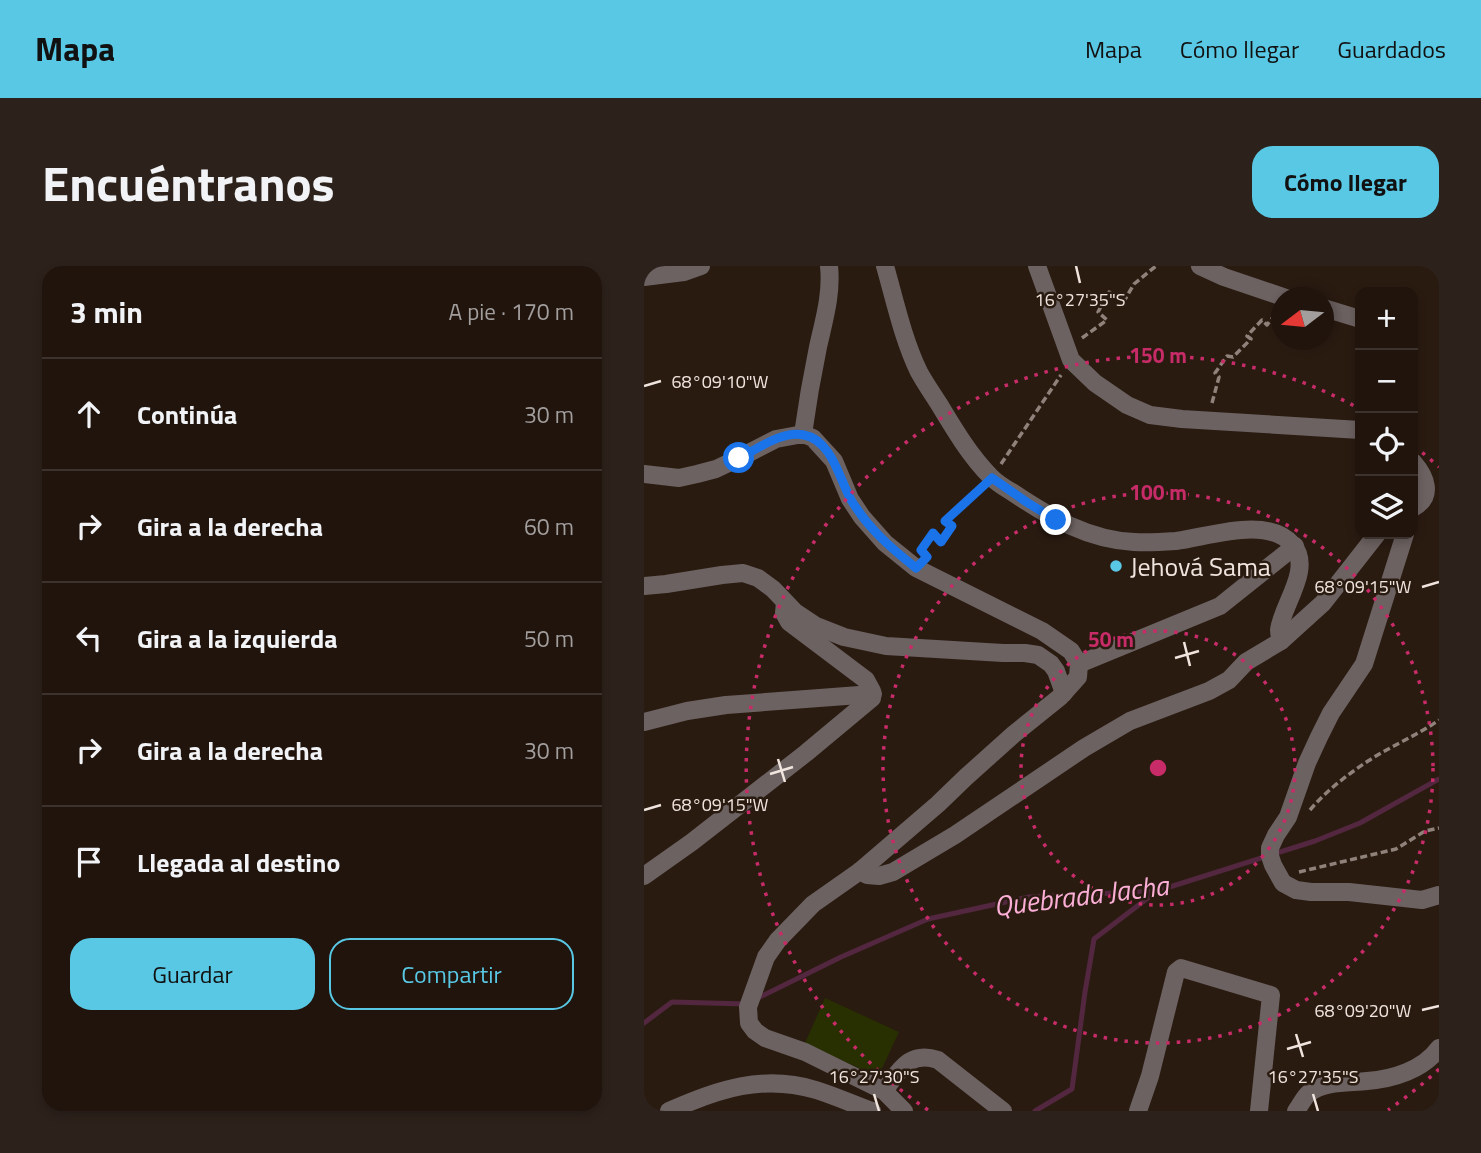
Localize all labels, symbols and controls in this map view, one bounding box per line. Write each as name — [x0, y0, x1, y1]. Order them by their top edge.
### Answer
text: Mapa — [35, 24, 115, 74]
text: Mapa — [1085, 31, 1142, 67]
text: Cómo llegar — [1180, 31, 1299, 67]
text: Guardados — [1337, 31, 1446, 67]
text: Encuéntranos — [42, 145, 335, 220]
button: Cómo llegar — [1252, 146, 1439, 218]
text: 16°27'35"S — [1035, 286, 1125, 313]
north arrow — [1271, 287, 1334, 350]
map controls — [1355, 287, 1418, 539]
button: + — [1355, 287, 1418, 350]
text: 3 min — [70, 289, 143, 335]
text: A pie · 170 m — [448, 294, 574, 329]
text: 150 m — [1129, 339, 1187, 371]
button: − — [1355, 350, 1418, 413]
text: 68°09'10"W — [672, 368, 769, 395]
icon: ahead — [70, 395, 108, 433]
text: Continúa — [137, 395, 237, 434]
text: 30 m — [524, 397, 574, 432]
button: locate — [1355, 413, 1418, 476]
route start — [723, 442, 754, 473]
text: 100 m — [1129, 476, 1187, 508]
button: layers — [1355, 476, 1418, 539]
route end — [1040, 504, 1071, 535]
icon: right — [70, 507, 108, 545]
text: Gira a la derecha — [137, 507, 323, 546]
text: 60 m — [524, 509, 574, 544]
place label: Jehová Sama — [1130, 547, 1271, 586]
marker: Jehová Sama — [1108, 558, 1124, 574]
text: 68°09'15"W — [1315, 573, 1412, 600]
icon: left — [70, 619, 108, 657]
text: Gira a la izquierda — [137, 619, 338, 658]
text: 50 m — [524, 621, 574, 656]
text: 50 m — [1088, 623, 1134, 655]
icon: right — [70, 731, 108, 769]
text: Gira a la derecha — [137, 731, 323, 770]
text: 30 m — [524, 733, 574, 768]
centre of rings — [1146, 756, 1170, 780]
text: 68°09'15"W — [672, 791, 769, 818]
icon: arrive — [70, 843, 108, 881]
text: Llegada al destino — [137, 843, 340, 882]
water label: Quebrada Jacha — [991, 863, 1173, 927]
button: Guardar — [70, 938, 315, 1010]
button: Compartir — [329, 938, 574, 1010]
text: 68°09'20"W — [1315, 997, 1412, 1024]
text: 16°27'30"S — [829, 1063, 919, 1090]
text: 16°27'35"S — [1268, 1063, 1358, 1090]

